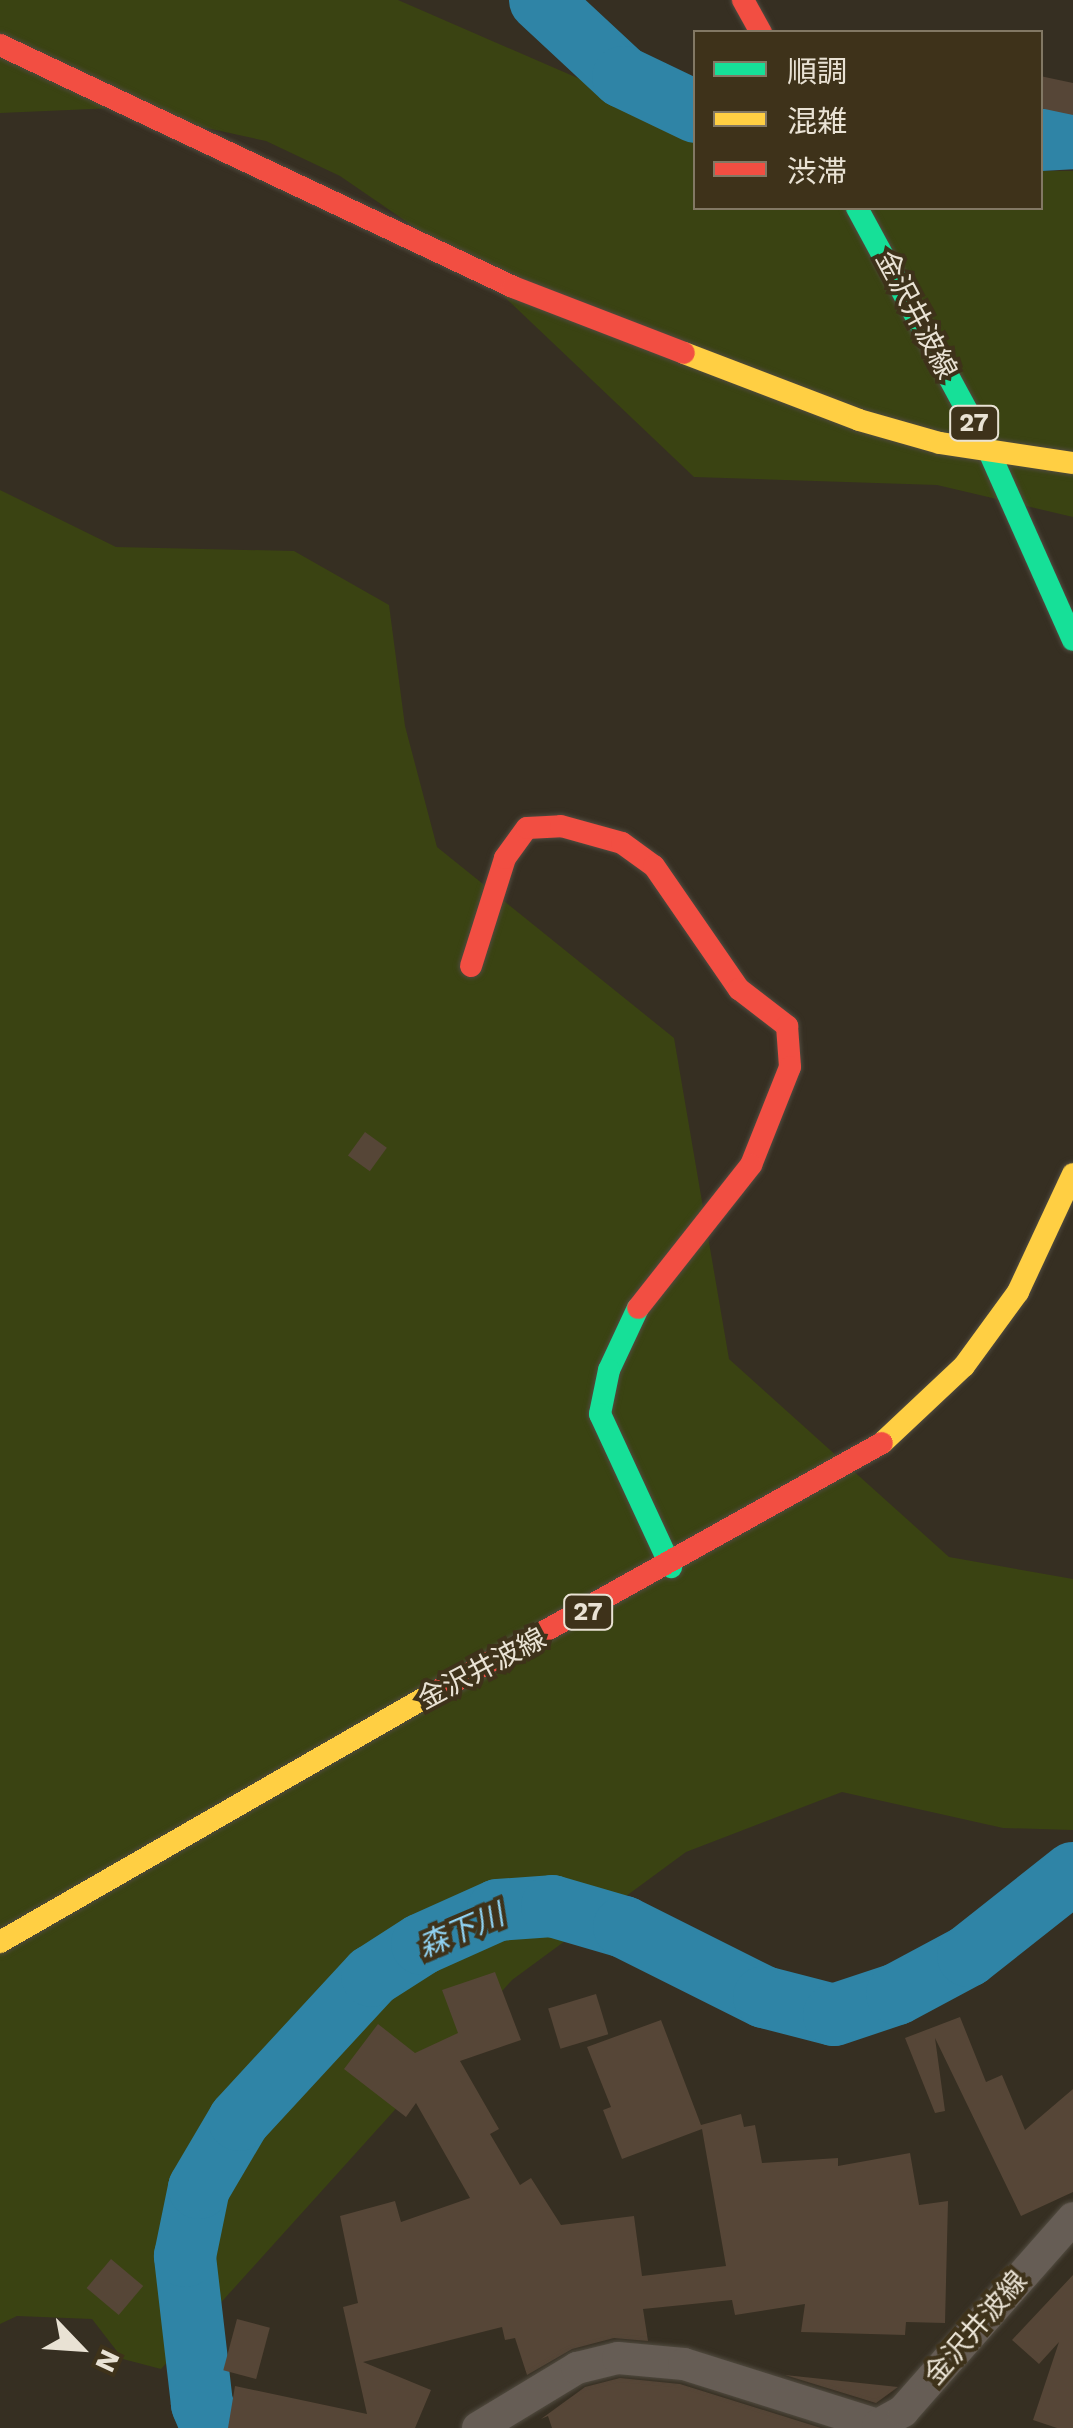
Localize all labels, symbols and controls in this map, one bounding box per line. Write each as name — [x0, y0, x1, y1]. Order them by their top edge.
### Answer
legend — [693, 30, 1043, 210]
text: 順調 — [787, 54, 847, 89]
text: 混雑 — [787, 104, 847, 139]
text: 渋滞 — [787, 154, 847, 189]
street label: 金沢井波線 — [868, 245, 964, 385]
road number: 27 — [949, 403, 999, 443]
road number: 27 — [563, 1592, 613, 1632]
street label: 金沢井波線 — [412, 1621, 552, 1717]
water label: 森下川 — [413, 1897, 509, 1965]
street label: 金沢井波線 — [917, 2264, 1035, 2392]
north arrow — [30, 2298, 130, 2398]
text: N — [88, 2345, 127, 2377]

